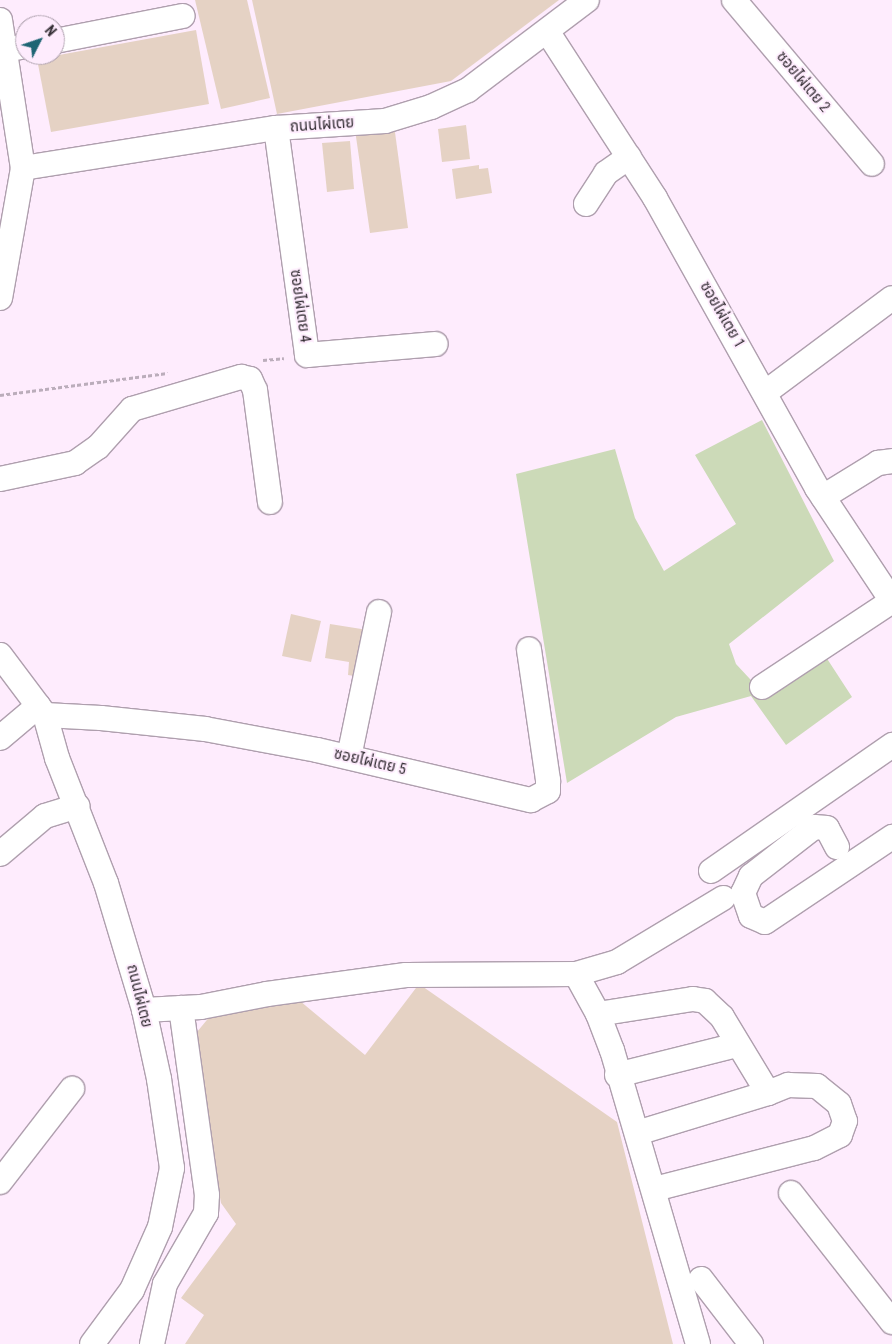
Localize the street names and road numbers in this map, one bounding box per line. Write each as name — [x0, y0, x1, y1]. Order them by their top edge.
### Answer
street label: ซอยไผ่เตย 2 — [772, 48, 834, 116]
street label: ถนนไผ่เตย — [289, 114, 355, 136]
street label: ซอยไผ่เตย 4 — [286, 268, 314, 344]
street label: ซอยไผ่เตย 1 — [696, 279, 748, 351]
street label: ซอยไผ่เตย 5 — [332, 745, 408, 779]
street label: ถนนไผ่เตย — [122, 963, 156, 1029]

